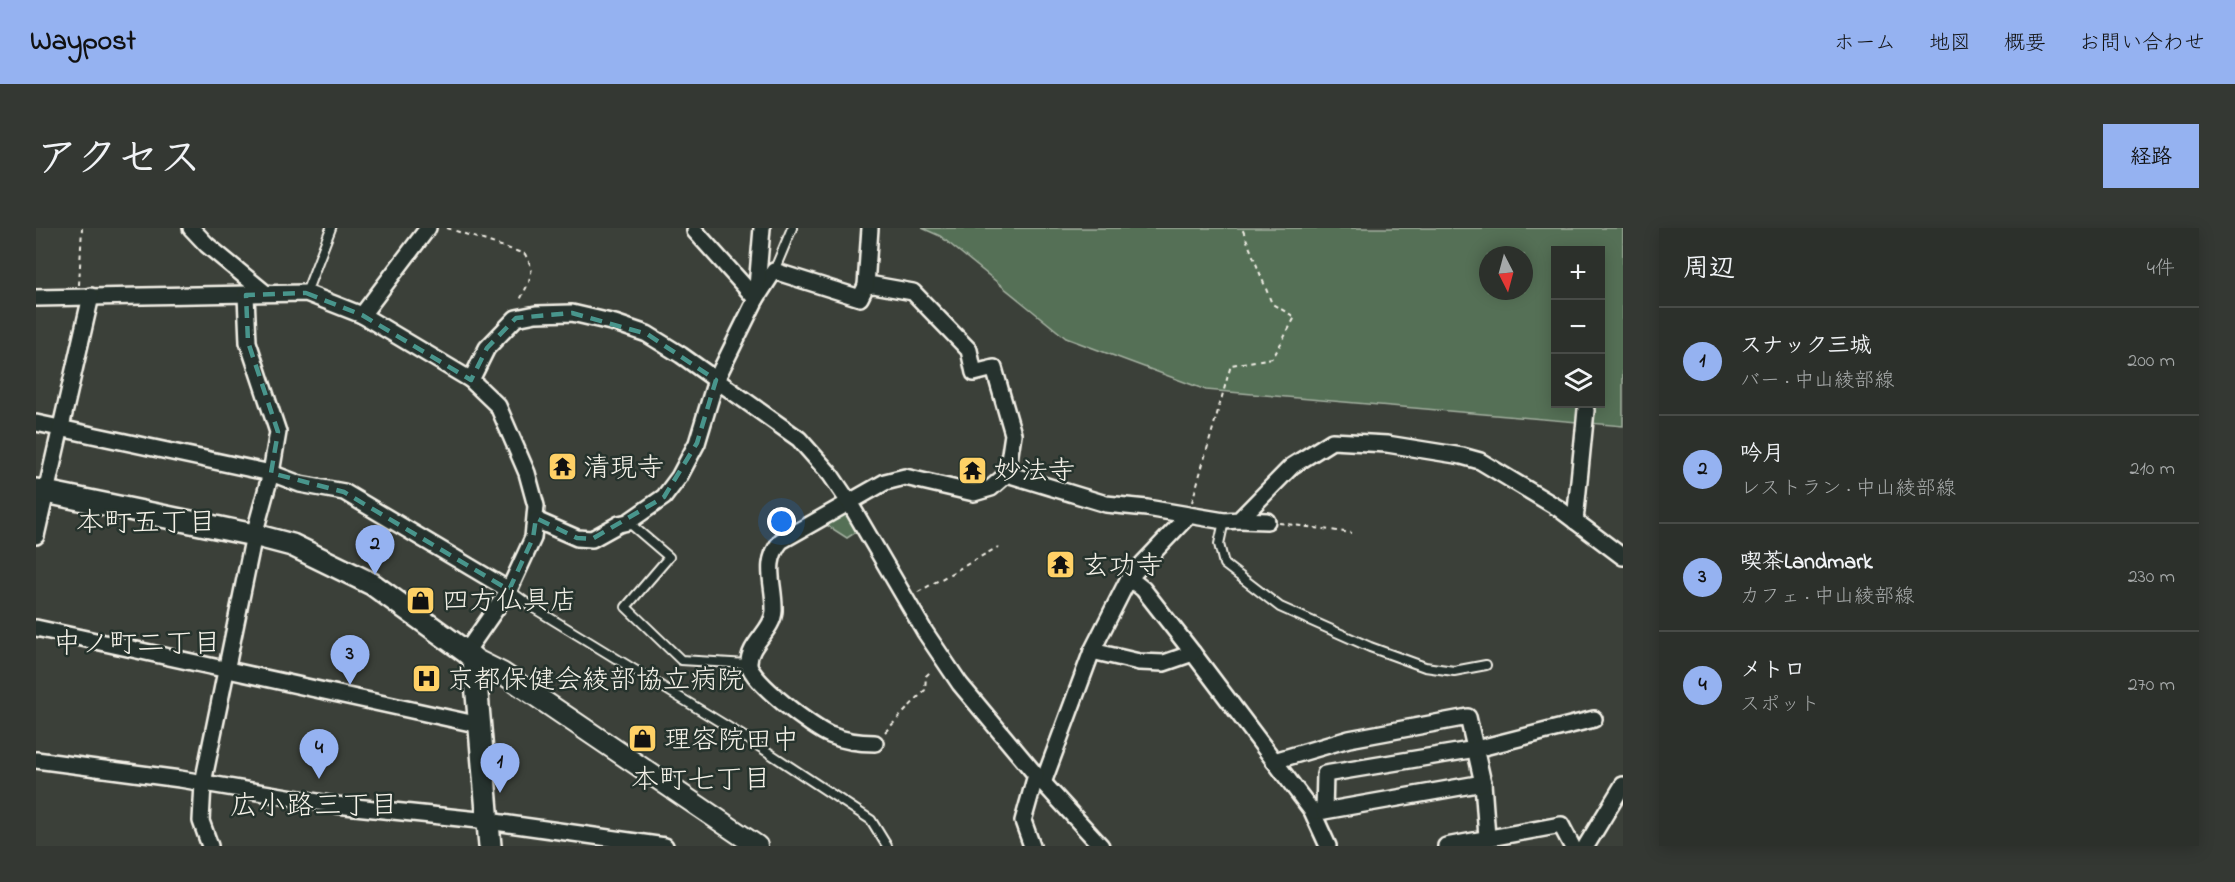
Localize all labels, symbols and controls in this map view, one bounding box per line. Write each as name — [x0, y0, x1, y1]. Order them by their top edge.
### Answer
text: Waypost — [30, 22, 136, 63]
text: ホーム — [1834, 29, 1896, 59]
text: 地図 — [1929, 29, 1971, 59]
text: 概要 — [2004, 29, 2046, 59]
text: お問い合わせ — [2079, 29, 2205, 59]
button: 経路 — [2103, 124, 2199, 188]
text: アクセス — [36, 130, 201, 191]
north arrow — [1479, 246, 1533, 300]
map controls — [1551, 246, 1605, 408]
button: + — [1551, 246, 1605, 300]
text: 周辺 — [1683, 251, 1735, 289]
text: 4件 — [2147, 255, 2175, 284]
button: − — [1551, 300, 1605, 354]
text: スナック三城 — [1740, 331, 1872, 363]
text: 1 — [1699, 347, 1706, 376]
text: 200 m — [2127, 347, 2175, 376]
button: layers — [1551, 354, 1605, 408]
text: バー · 中山綾部線 — [1740, 367, 1894, 396]
text: 吟月 — [1740, 439, 1784, 471]
place label: 清現寺 — [583, 450, 664, 489]
temple icon: 清現寺 — [546, 451, 578, 483]
place label: 妙法寺 — [994, 453, 1075, 492]
temple icon: 妙法寺 — [957, 454, 989, 486]
text: 2 — [1698, 455, 1707, 484]
text: 210 m — [2130, 455, 2175, 484]
text: レストラン · 中山綾部線 — [1740, 475, 1956, 504]
district label: 本町五丁目 — [76, 504, 216, 545]
your location — [767, 507, 796, 536]
pin: 2 — [356, 526, 394, 575]
text: 喫茶Landmark — [1740, 547, 1873, 579]
place label: 玄功寺 — [1082, 548, 1163, 587]
temple icon: 玄功寺 — [1045, 549, 1077, 581]
text: 3 — [1698, 563, 1707, 592]
text: 230 m — [2128, 563, 2175, 592]
place label: 四方仏具店 — [442, 583, 577, 622]
text: カフェ · 中山綾部線 — [1740, 583, 1914, 612]
shop icon: 四方仏具店 — [405, 584, 437, 616]
district label: 中ノ町二丁目 — [53, 625, 221, 666]
pin: 3 — [330, 636, 370, 685]
text: メトロ — [1740, 655, 1806, 687]
place label: 京都保健会綾部協立病院 — [447, 662, 744, 701]
hospital icon: 京都保健会綾部協立病院 — [410, 663, 442, 695]
text: 4 — [1698, 671, 1707, 700]
text: 270 m — [2128, 671, 2175, 700]
text: スポット — [1740, 691, 1820, 720]
place label: 理容院田中 — [664, 722, 799, 761]
shop icon: 理容院田中 — [627, 723, 659, 755]
pin: 4 — [300, 730, 338, 779]
pin: 1 — [480, 744, 520, 793]
district label: 本町七丁目 — [631, 761, 771, 802]
district label: 広小路三丁目 — [230, 787, 398, 828]

